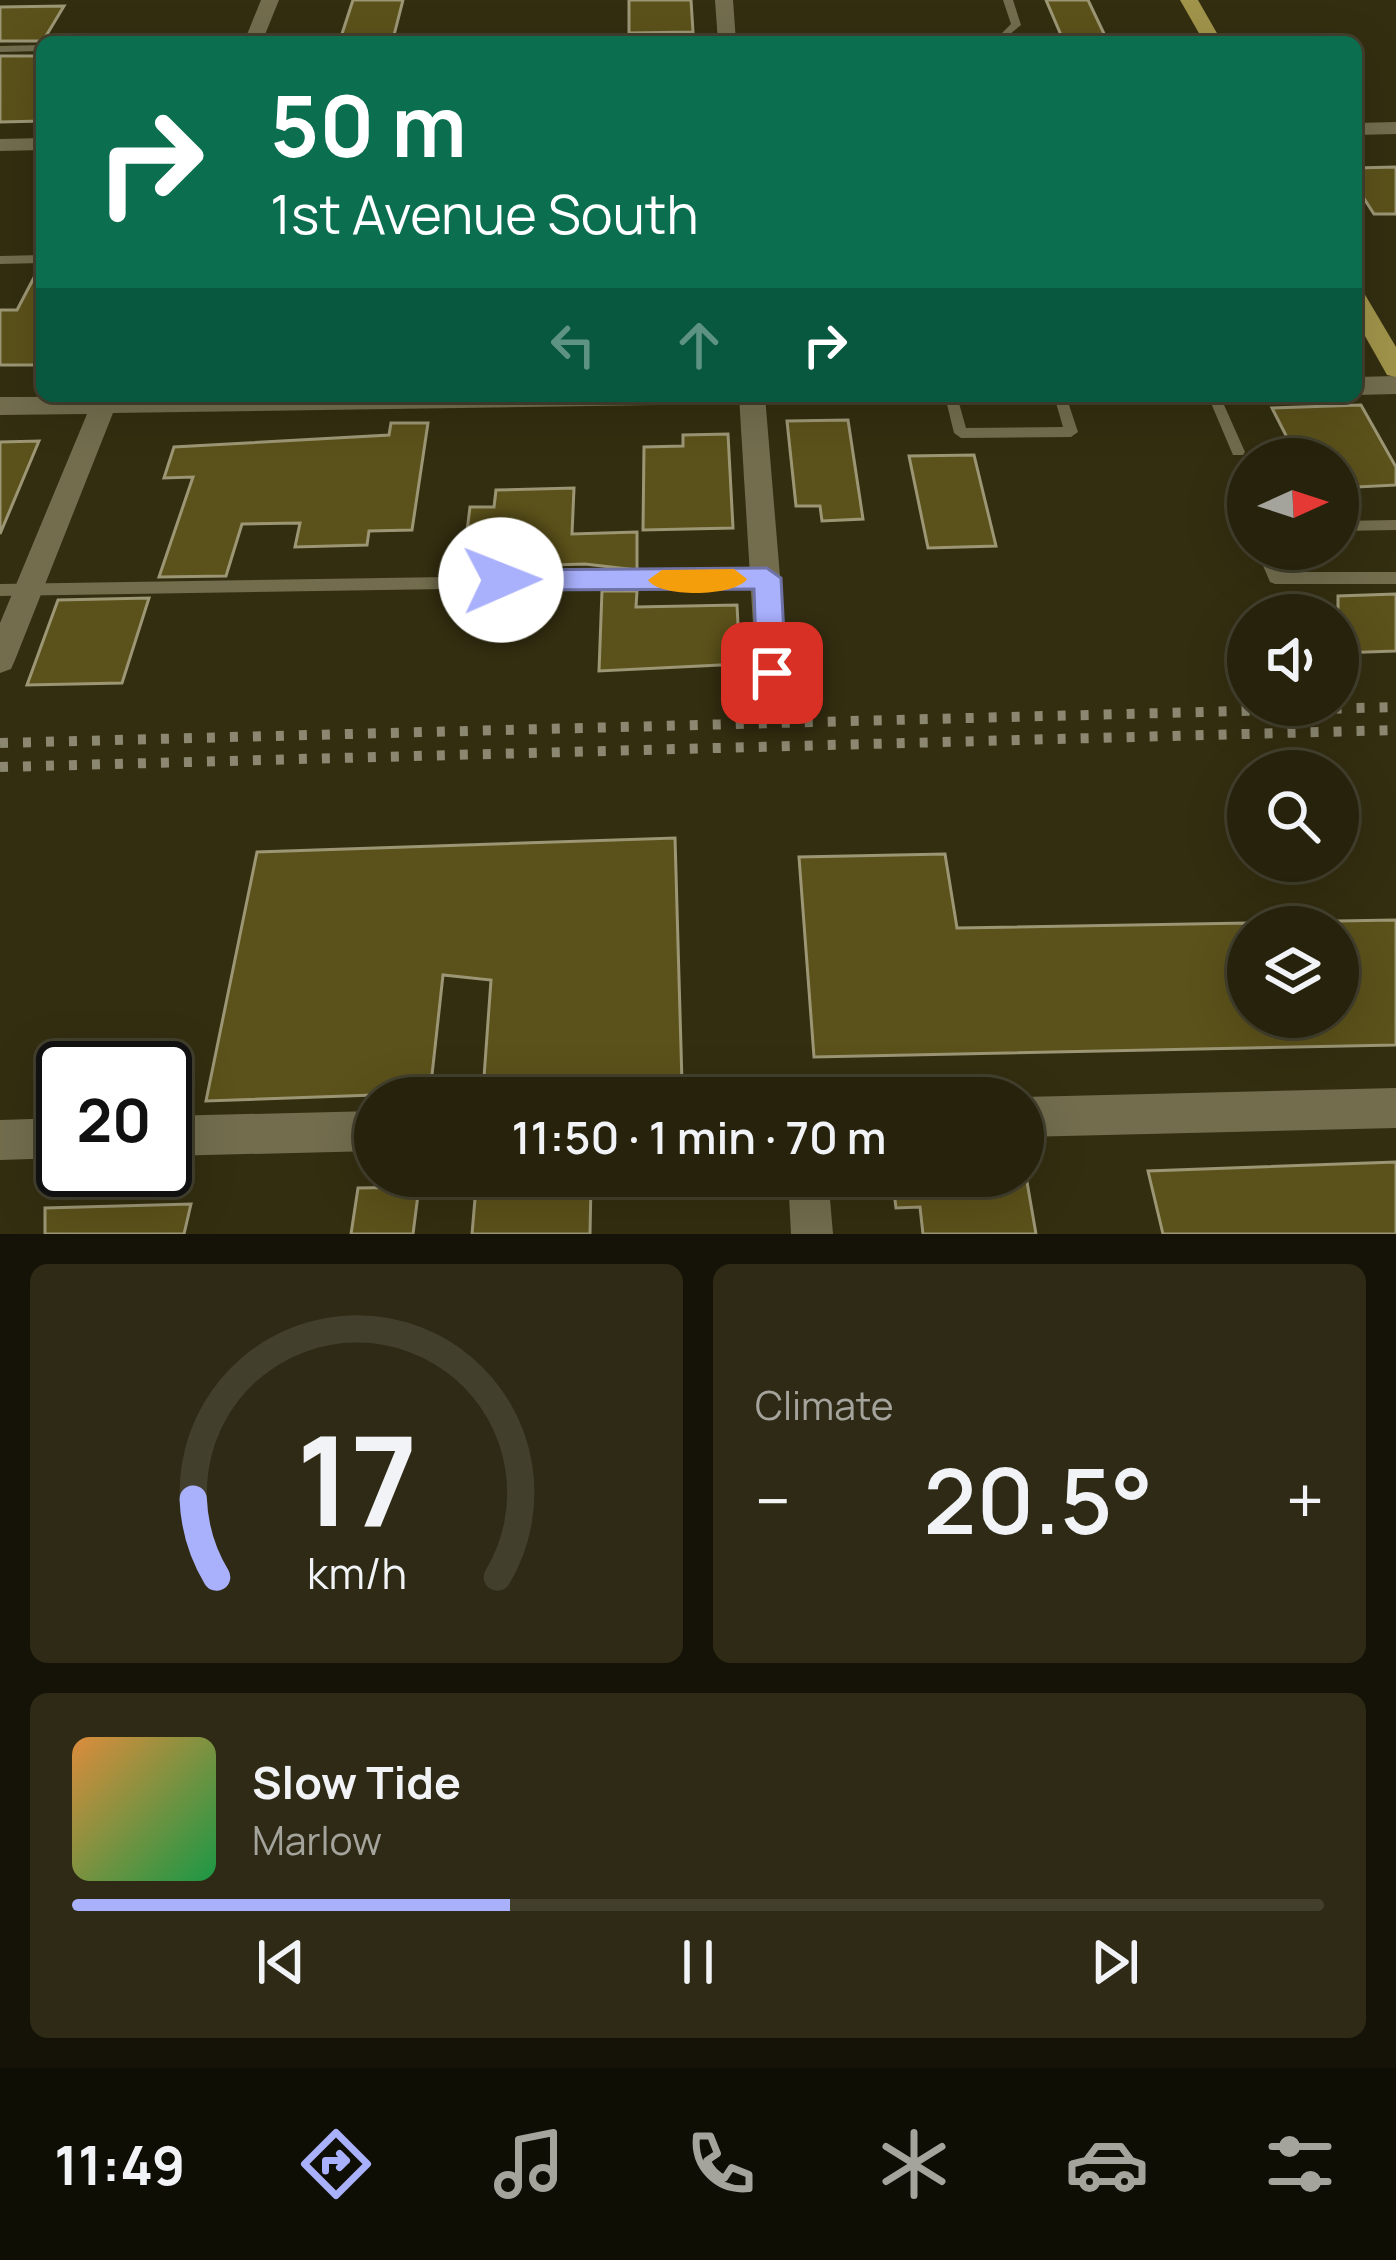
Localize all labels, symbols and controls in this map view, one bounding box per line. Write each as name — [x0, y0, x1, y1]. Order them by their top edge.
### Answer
text: 50 m — [270, 67, 467, 182]
icon: right — [72, 84, 228, 240]
text: 1st Avenue South — [270, 176, 699, 250]
icon: left — [540, 312, 606, 378]
icon: ahead — [666, 312, 732, 378]
icon: right — [792, 312, 858, 378]
north arrow — [1227, 438, 1359, 570]
map controls — [1227, 438, 1359, 1038]
position arrow — [438, 517, 564, 643]
button: sound — [1227, 594, 1359, 726]
pin — [721, 622, 823, 724]
icon: arrive — [739, 640, 805, 706]
button: search — [1227, 750, 1359, 882]
button: layers — [1227, 906, 1359, 1038]
speed limit sign: 20 — [36, 1041, 192, 1197]
text: 11:50 · 1 min · 70 m — [511, 1106, 887, 1168]
text: Climate — [755, 1378, 894, 1432]
text: 17 — [296, 1393, 417, 1563]
text: 20.5° — [924, 1438, 1153, 1561]
text: − — [755, 1455, 791, 1545]
text: + — [1286, 1455, 1324, 1545]
text: km/h — [307, 1542, 406, 1601]
text: Slow Tide — [252, 1751, 461, 1813]
text: Marlow — [252, 1813, 382, 1867]
icon: previous — [248, 1929, 314, 1995]
icon: pause — [665, 1929, 731, 1995]
icon: next — [1082, 1929, 1148, 1995]
icon: directions — [294, 2122, 378, 2206]
icon: music — [487, 2122, 571, 2206]
icon: phone — [679, 2122, 763, 2206]
icon: climate — [872, 2122, 956, 2206]
icon: car — [1065, 2122, 1149, 2206]
icon: filters — [1258, 2122, 1342, 2206]
text: 11:49 — [54, 2127, 185, 2201]

